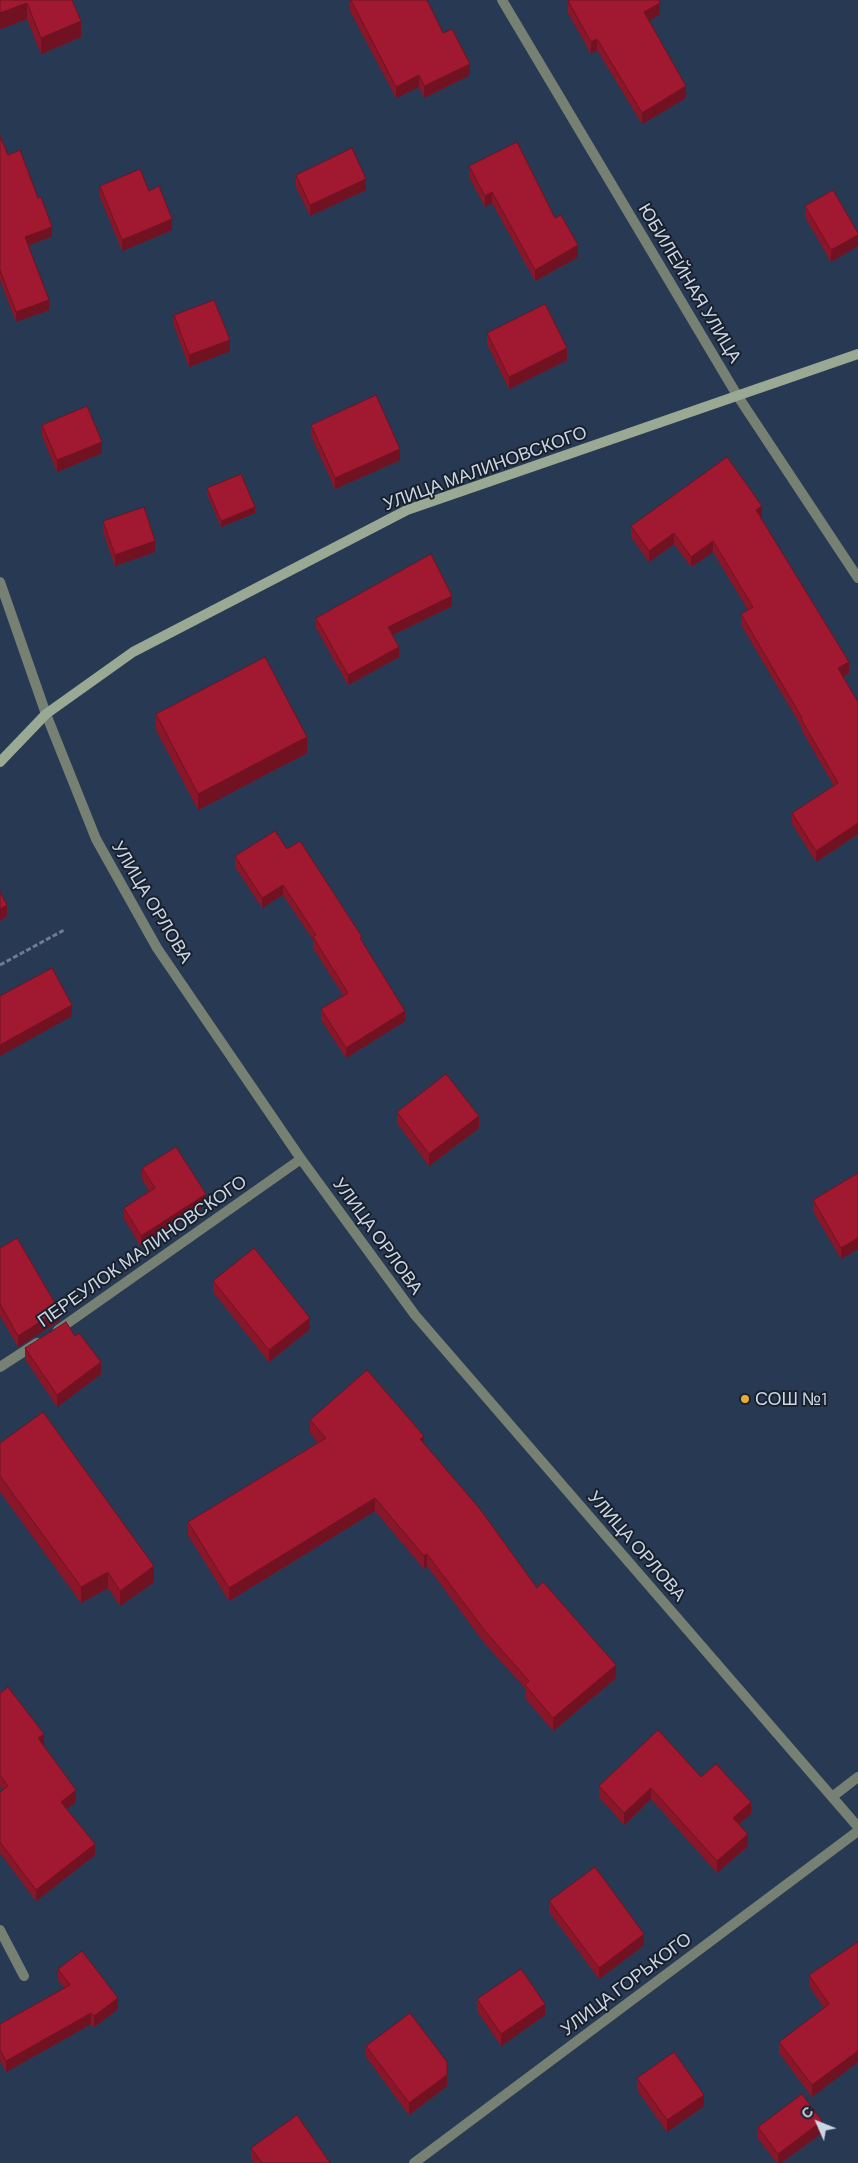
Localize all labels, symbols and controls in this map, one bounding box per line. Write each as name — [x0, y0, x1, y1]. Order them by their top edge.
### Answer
street label: ЮБИЛЕЙНАЯ УЛИЦА — [634, 199, 746, 367]
street label: УЛИЦА МАЛИНОВСКОГО — [380, 421, 590, 515]
street label: УЛИЦА ОРЛОВА — [107, 837, 197, 967]
street label: ПЕРЕУЛОК МАЛИНОВСКОГО — [33, 1170, 251, 1332]
street label: УЛИЦА ОРЛОВА — [328, 1174, 428, 1298]
place label: СОШ №1 — [755, 1388, 827, 1410]
marker: СОШ №1 — [739, 1393, 751, 1405]
street label: УЛИЦА ОРЛОВА — [583, 1487, 691, 1605]
street label: УЛИЦА ГОРЬКОГО — [556, 1928, 696, 2040]
north arrow — [793, 2098, 843, 2148]
text: С — [797, 2103, 816, 2122]

